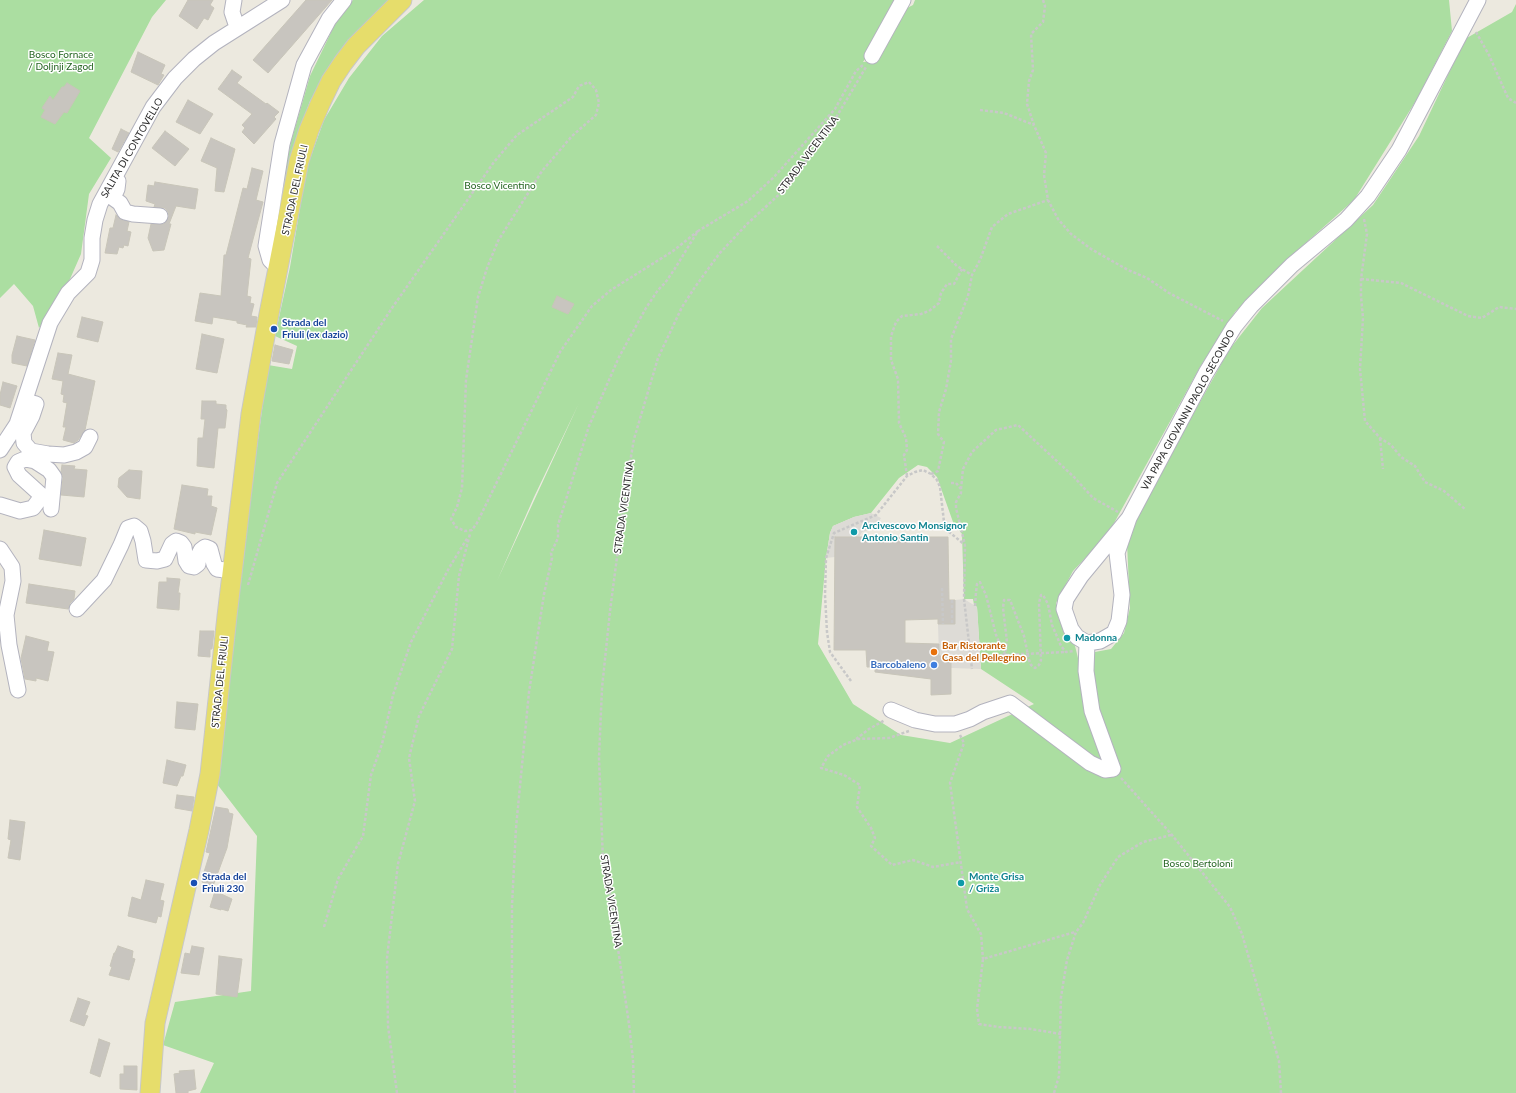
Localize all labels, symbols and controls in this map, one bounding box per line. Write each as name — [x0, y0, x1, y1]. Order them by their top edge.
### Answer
park label: Bosco Fornace / Doljnji Zagod — [28, 49, 94, 72]
street label: SALITA DI CONTOVELLO — [98, 96, 166, 200]
street label: STRADA VICENTINA — [775, 114, 841, 196]
street label: STRADA DEL FRIULI — [280, 144, 310, 236]
park label: Bosco Vicentino — [464, 180, 536, 192]
place label: Strada del Friuli (ex dazio) — [282, 317, 348, 340]
marker: Strada del Friuli (ex dazio) — [269, 324, 279, 334]
street label: VIA PAPA GIOVANNI PAOLO SECONDO — [1139, 328, 1237, 492]
street label: STRADA VICENTINA — [612, 460, 636, 554]
place label: Arcivescovo Monsignor Antonio Santin — [862, 520, 966, 544]
marker: Arcivescovo Monsignor Antonio Santin — [849, 527, 859, 537]
place label: Madonna — [1075, 632, 1117, 644]
marker: Madonna — [1062, 633, 1072, 643]
street label: STRADA DEL FRIULI — [209, 636, 231, 728]
place label: Bar Ristorante Casa del Pellegrino — [942, 640, 1026, 664]
marker: Bar Ristorante Casa del Pellegrino — [929, 647, 939, 657]
place label: Barcobaleno — [870, 659, 926, 671]
marker: Barcobaleno — [929, 660, 939, 670]
street label: STRADA VICENTINA — [598, 854, 624, 948]
park label: Bosco Bertoloni — [1163, 858, 1233, 870]
place label: Strada del Friuli 230 — [202, 871, 246, 894]
place label: Monte Grisa / Griža — [969, 871, 1024, 894]
marker: Strada del Friuli 230 — [189, 878, 199, 888]
marker: Monte Grisa / Griža — [956, 878, 966, 888]

